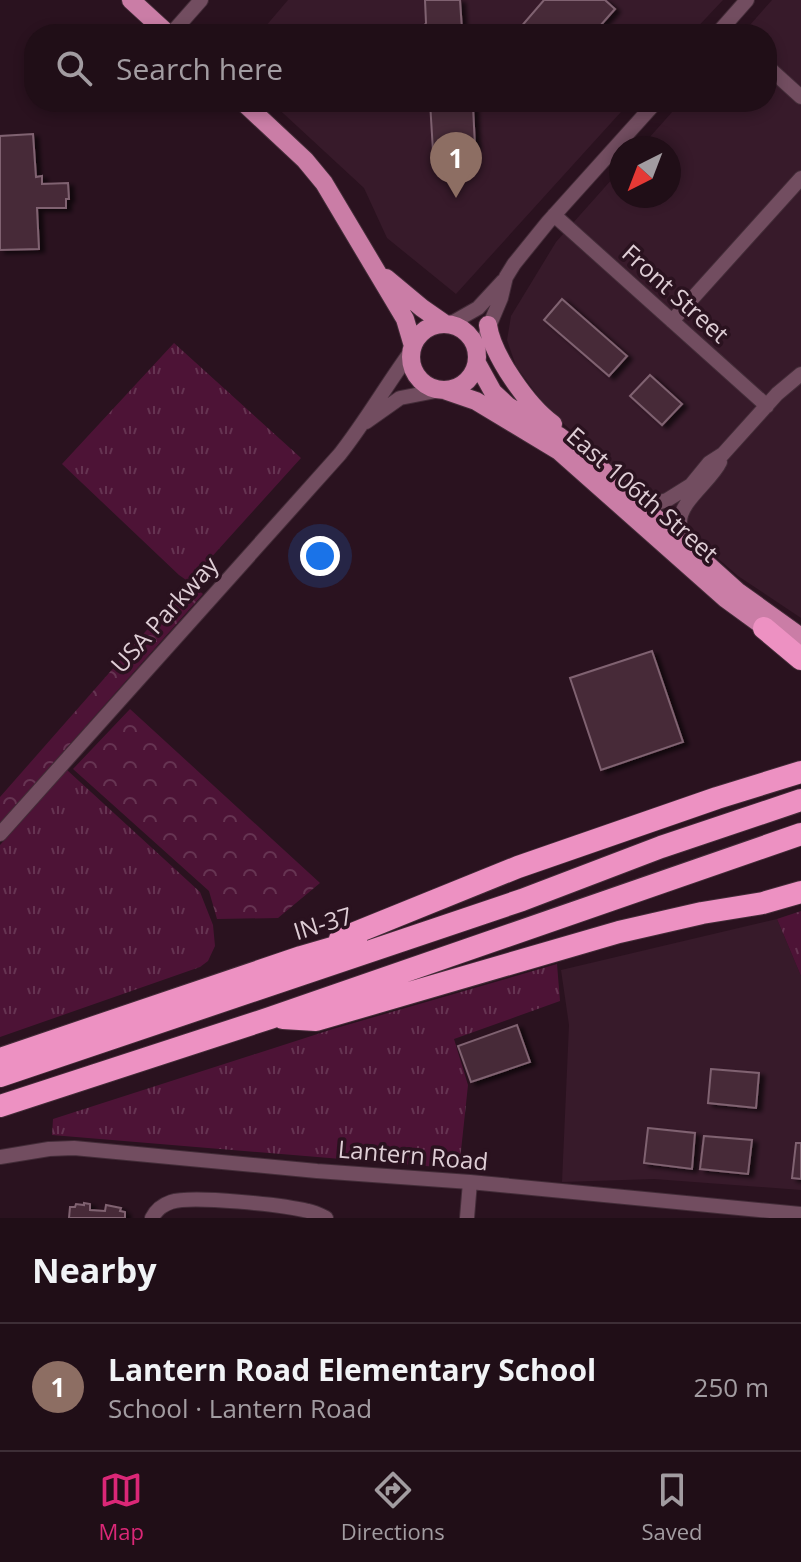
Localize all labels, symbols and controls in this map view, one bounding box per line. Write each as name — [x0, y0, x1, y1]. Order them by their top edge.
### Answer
search box — [24, 24, 777, 112]
icon: search — [52, 46, 96, 90]
text: Search here — [116, 48, 283, 89]
pin: 1 — [430, 132, 482, 198]
north arrow — [609, 136, 681, 208]
street label: Front Street — [615, 236, 737, 350]
street label: East 106th Street — [560, 419, 726, 569]
your location — [300, 536, 340, 576]
street label: USA Parkway — [103, 548, 226, 679]
street label: IN-37 — [289, 898, 356, 947]
street label: Lantern Road — [337, 1132, 490, 1178]
text: Nearby — [32, 1247, 157, 1293]
text: Lantern Road Elementary School — [108, 1349, 596, 1390]
text: 1 — [51, 1369, 65, 1405]
text: 250 m — [694, 1369, 769, 1405]
text: School · Lantern Road — [108, 1390, 372, 1426]
tab: Map — [98, 1468, 144, 1546]
tab: Directions — [341, 1468, 445, 1546]
tab: Saved — [641, 1468, 703, 1546]

